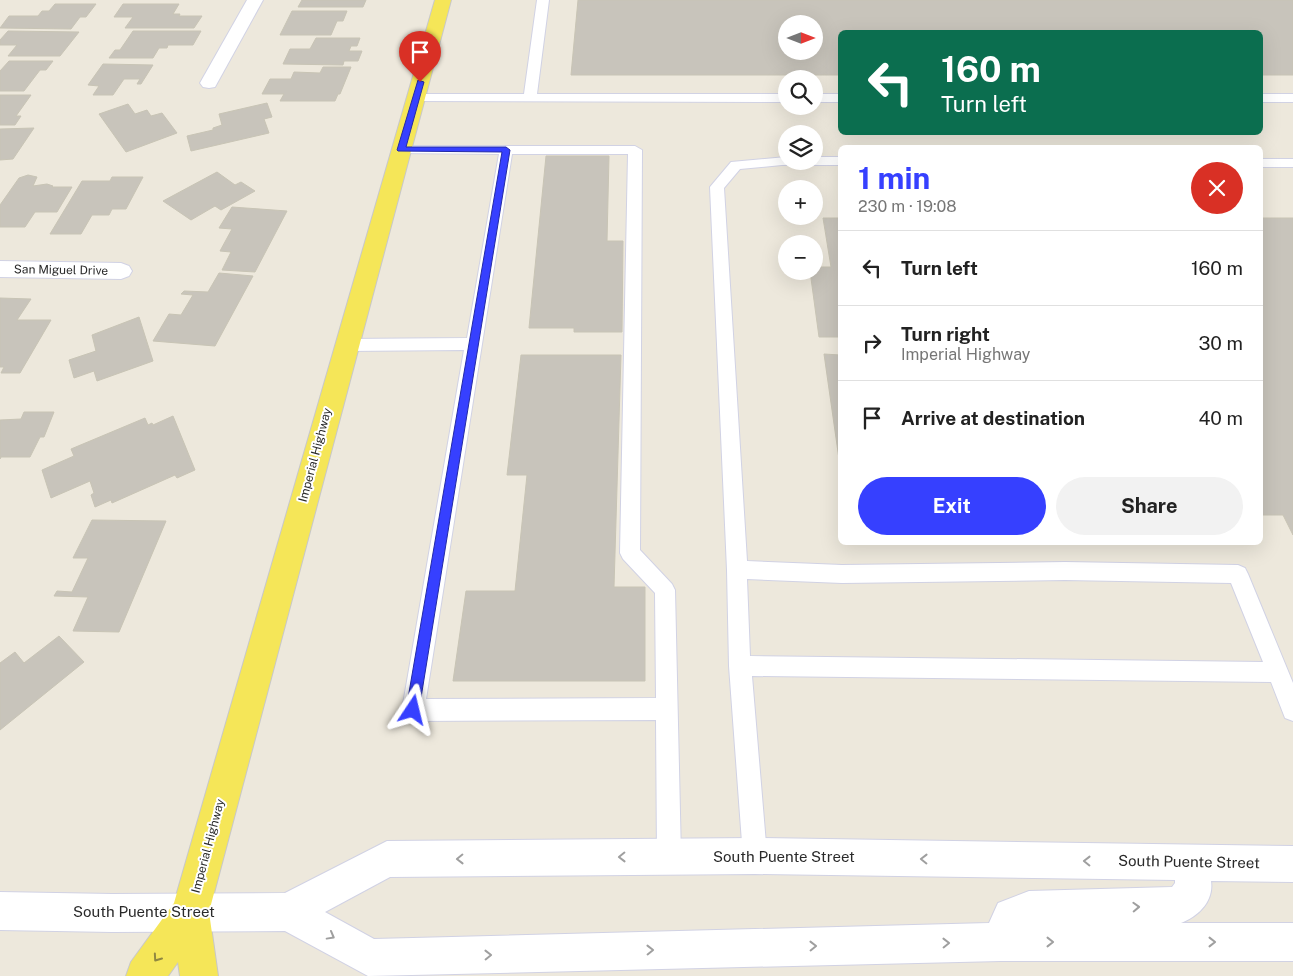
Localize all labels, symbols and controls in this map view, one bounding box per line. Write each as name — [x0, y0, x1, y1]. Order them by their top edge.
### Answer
north arrow — [778, 15, 822, 60]
map controls — [778, 15, 823, 280]
pin — [399, 31, 441, 82]
icon: arrive — [406, 38, 434, 66]
text: 160 m — [941, 49, 1041, 90]
icon: left — [858, 50, 923, 115]
button: search — [778, 70, 823, 115]
text: Turn left — [941, 91, 1027, 117]
button: layers — [778, 125, 823, 170]
text: 1 min — [858, 160, 930, 196]
button: close — [1191, 162, 1243, 214]
button: + — [778, 180, 823, 225]
text: 230 m · 19:08 — [858, 197, 957, 216]
button: − — [778, 235, 823, 280]
icon: left — [858, 254, 886, 282]
text: Turn left — [901, 257, 978, 279]
text: 160 m — [1191, 257, 1243, 279]
street label: San Miguel Drive — [14, 262, 109, 278]
text: Turn right — [901, 323, 990, 345]
icon: right — [858, 329, 886, 357]
text: 30 m — [1198, 332, 1243, 354]
text: Imperial Highway — [901, 345, 1030, 364]
icon: arrive — [858, 404, 886, 432]
street label: Imperial Highway — [296, 406, 334, 504]
text: Arrive at destination — [901, 407, 1085, 429]
text: 40 m — [1198, 407, 1243, 429]
button: Exit — [858, 477, 1046, 535]
button: Share — [1056, 477, 1243, 535]
position arrow — [386, 683, 438, 735]
street label: Imperial Highway — [189, 797, 227, 895]
street label: South Puente Street — [713, 848, 855, 865]
one-way arrow — [618, 852, 626, 862]
street label: South Puente Street — [1118, 852, 1260, 871]
one-way arrow — [455, 854, 463, 864]
one-way arrow — [920, 854, 928, 864]
one-way arrow — [1083, 856, 1090, 866]
one-way arrow — [1132, 902, 1140, 912]
street label: South Puente Street — [73, 903, 215, 920]
one-way arrow — [326, 929, 335, 939]
one-way arrow — [1046, 937, 1054, 947]
one-way arrow — [1209, 937, 1217, 947]
one-way arrow — [942, 938, 950, 948]
one-way arrow — [809, 941, 817, 952]
one-way arrow — [647, 945, 655, 956]
one-way arrow — [484, 949, 492, 960]
one-way arrow — [154, 952, 163, 962]

